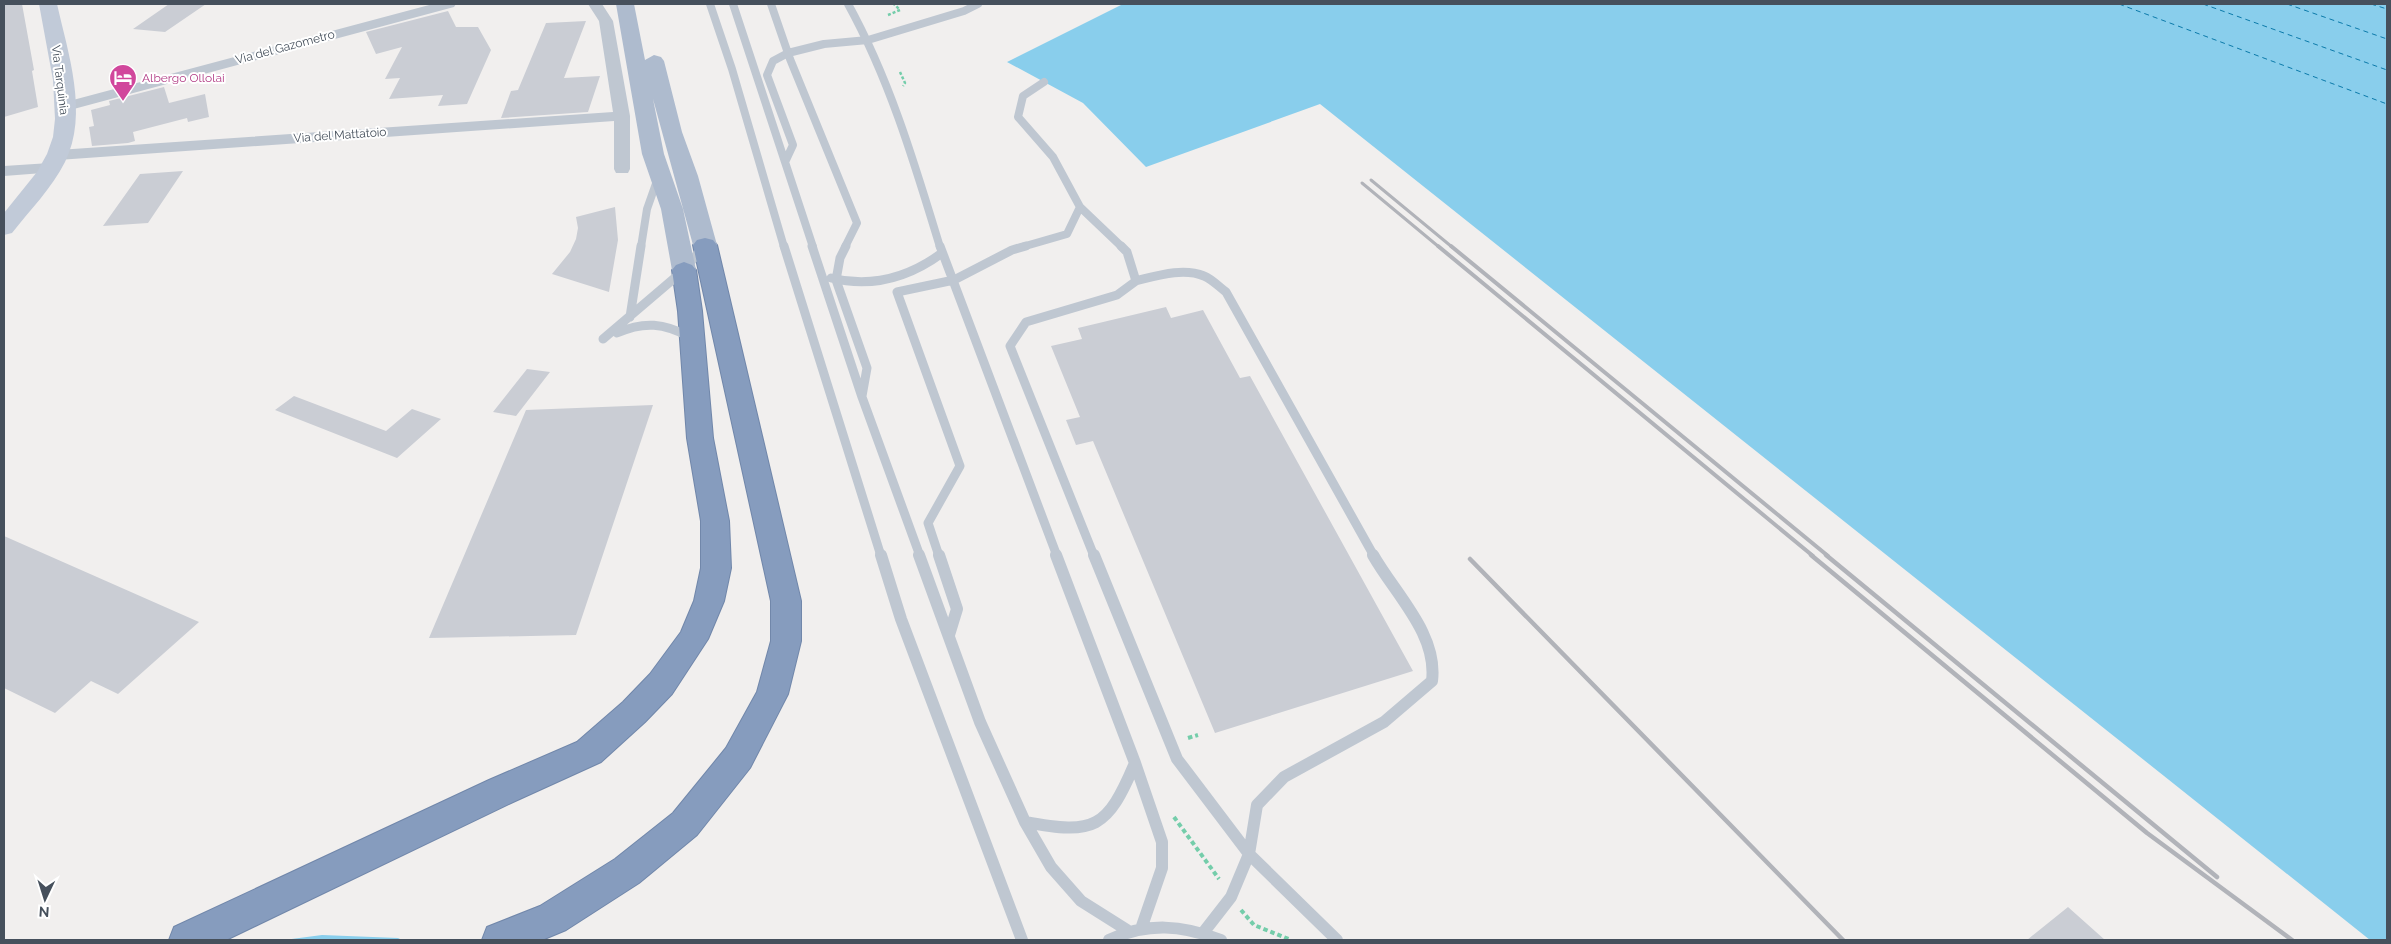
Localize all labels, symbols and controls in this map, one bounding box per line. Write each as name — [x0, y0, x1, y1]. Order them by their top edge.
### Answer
street label: Via del Gazometro — [234, 27, 336, 67]
street label: Via Tarquinia — [49, 44, 71, 116]
hotel icon: Albergo Ollolai — [108, 63, 138, 102]
place label: Albergo Ollolai — [142, 71, 225, 85]
street label: Via del Mattatoio — [293, 125, 387, 145]
north arrow — [20, 874, 70, 924]
text: N — [38, 904, 50, 920]

